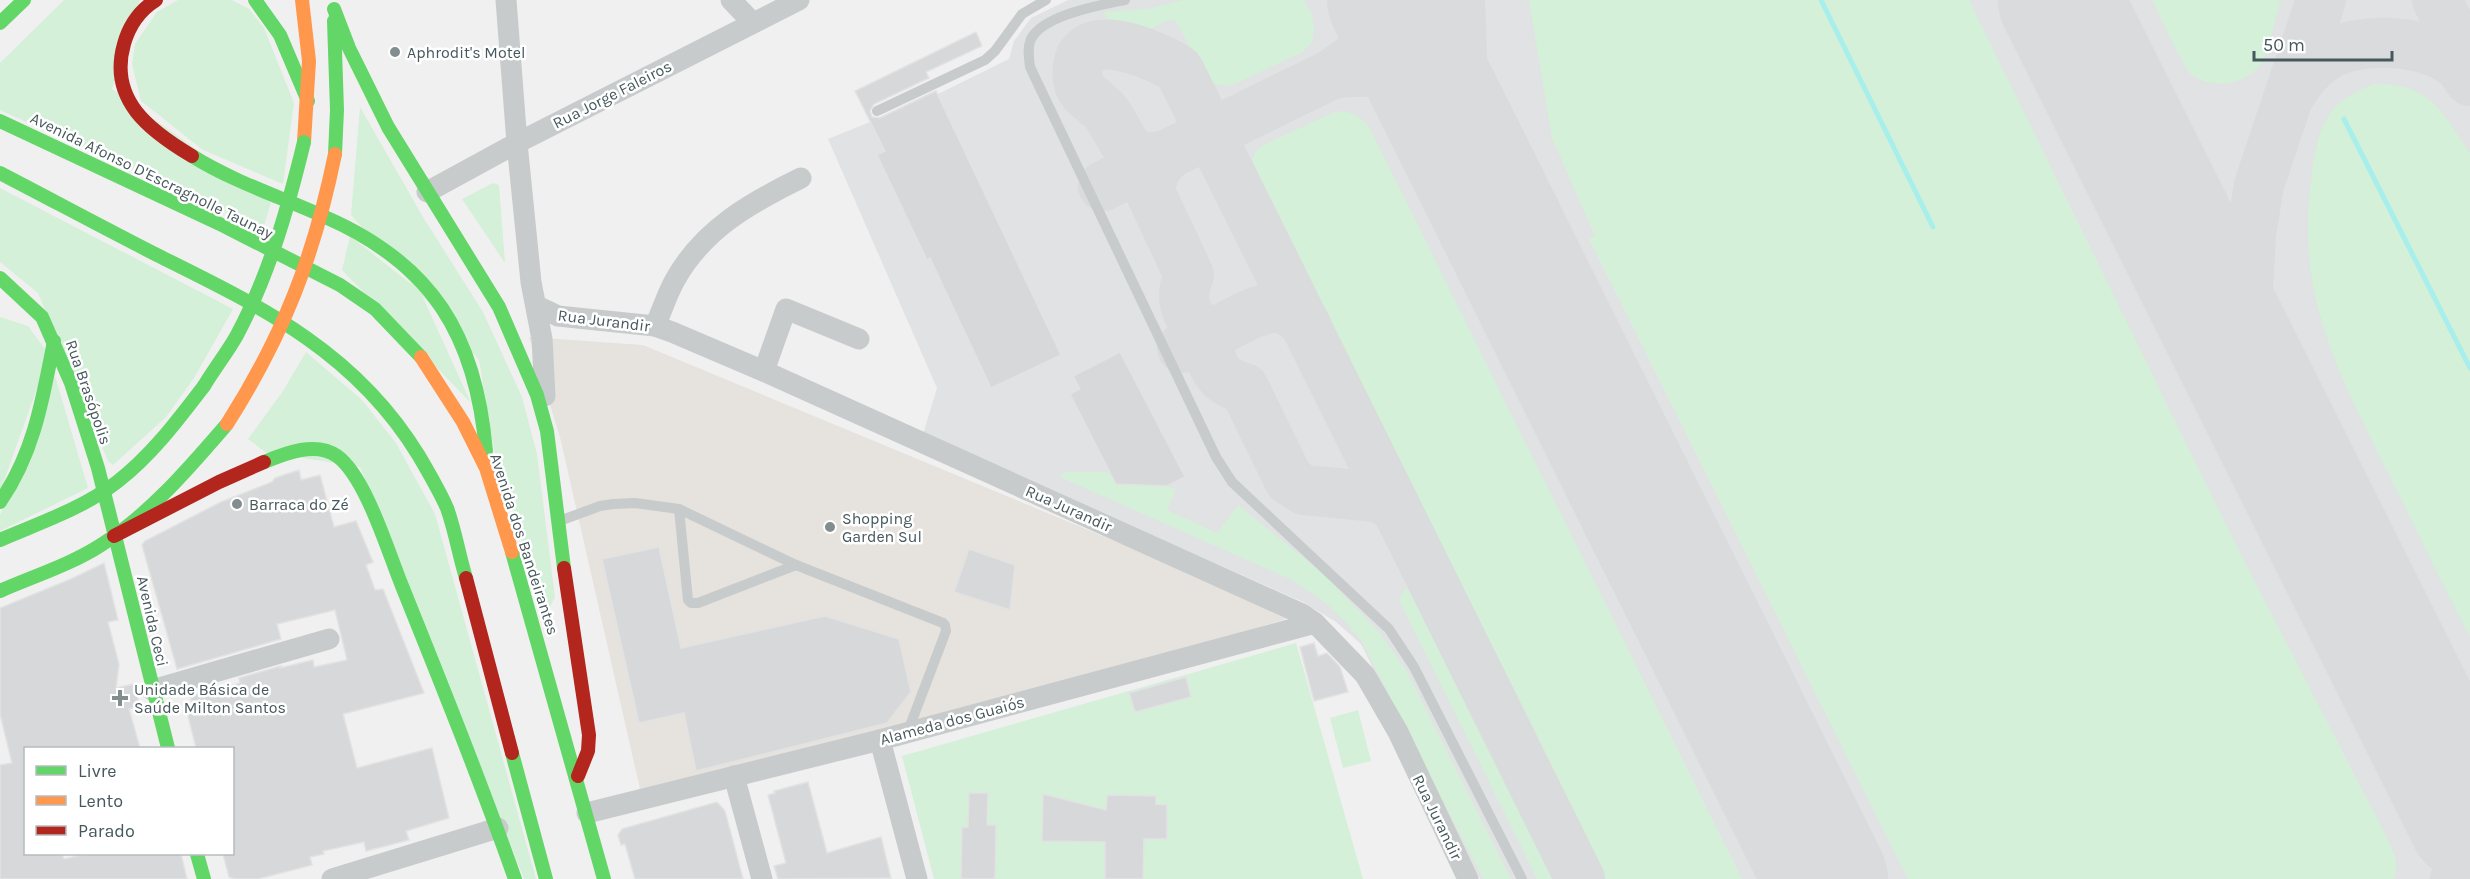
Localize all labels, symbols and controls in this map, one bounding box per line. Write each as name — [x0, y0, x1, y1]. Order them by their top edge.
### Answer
scale bar — [2254, 24, 2392, 62]
text: 50 m — [2263, 34, 2305, 56]
place label: Aphrodit's Motel — [407, 43, 525, 62]
marker: Aphrodit's Motel — [388, 45, 402, 59]
street label: Rua Jorge Faleiros — [550, 56, 675, 133]
street label: Avenida Afonso D'Escragnolle Taunay — [27, 108, 277, 243]
street label: Rua Jurandir — [557, 305, 651, 336]
street label: Rua Brasópolis — [62, 337, 115, 447]
street label: Avenida dos Bandeirantes — [486, 451, 563, 637]
street label: Rua Jurandir — [1023, 481, 1115, 536]
place label: Barraca do Zé — [249, 495, 349, 514]
marker: Barraca do Zé — [230, 497, 244, 511]
place label: Shopping Garden Sul — [842, 509, 922, 546]
marker: Shopping Garden Sul — [823, 520, 837, 534]
street label: Avenida Ceci — [133, 574, 172, 668]
place label: Unidade Básica de Saúde Milton Santos — [134, 680, 286, 717]
marker: Unidade Básica de Saúde Milton Santos — [111, 689, 129, 707]
street label: Alameda dos Guaiós — [878, 692, 1027, 749]
legend — [24, 747, 234, 855]
text: Livre — [78, 760, 117, 782]
street label: Rua Jurandir — [1409, 771, 1466, 863]
text: Lento — [78, 790, 123, 812]
text: Parado — [78, 820, 135, 842]

